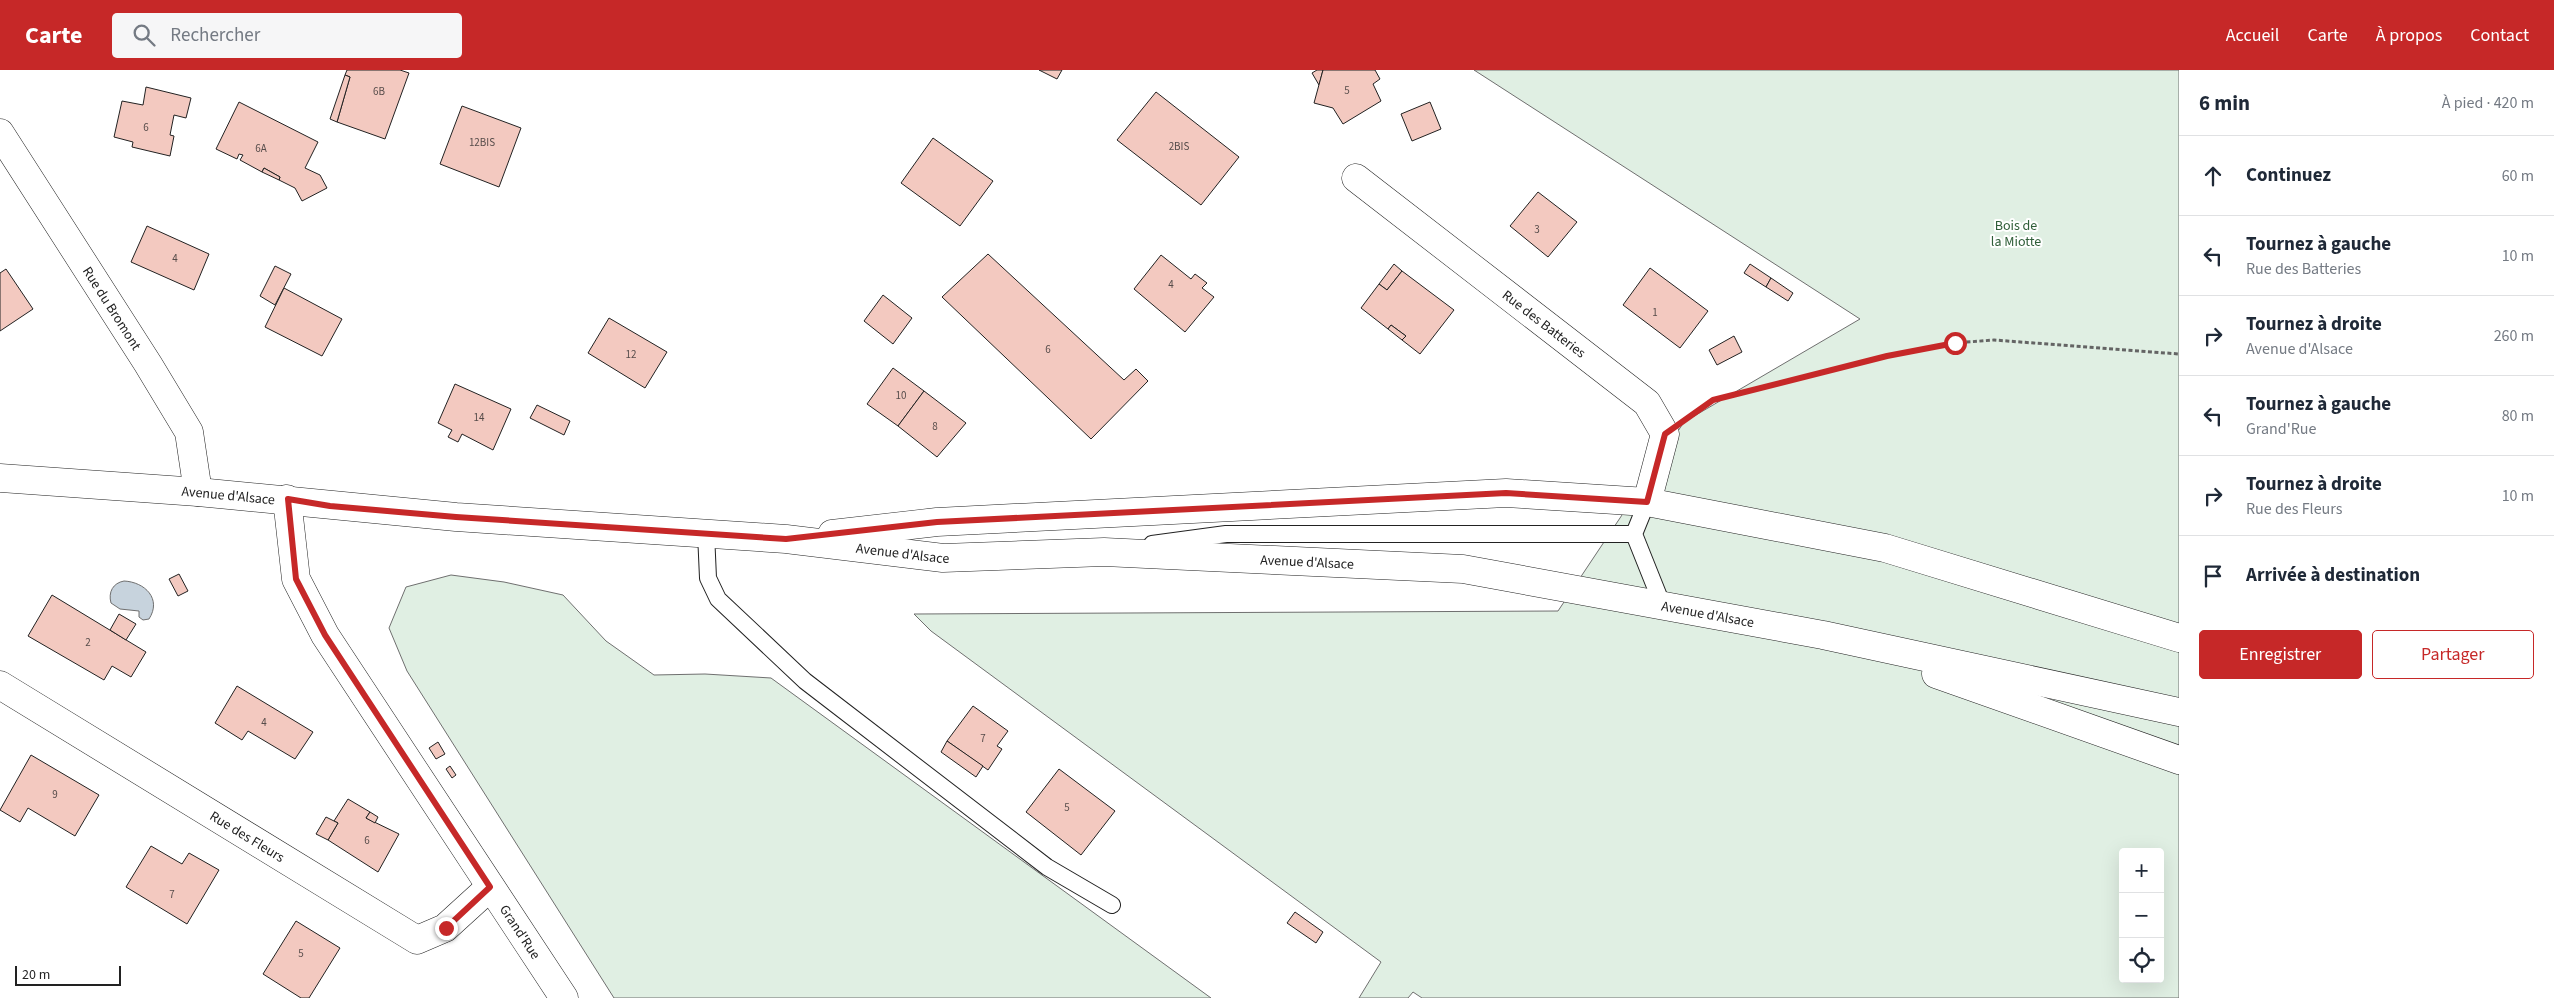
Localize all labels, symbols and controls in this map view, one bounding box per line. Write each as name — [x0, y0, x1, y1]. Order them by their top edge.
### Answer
search box — [112, 13, 462, 58]
text: Carte — [25, 18, 82, 53]
icon: search — [130, 21, 158, 49]
text: Rechercher — [170, 22, 260, 49]
text: Accueil — [2226, 23, 2279, 48]
text: Carte — [2307, 23, 2348, 48]
text: À propos — [2376, 23, 2442, 48]
text: Contact — [2470, 23, 2529, 48]
house number: 5 — [1344, 83, 1350, 98]
house number: 6B — [373, 84, 385, 99]
text: 6 min — [2199, 88, 2250, 118]
text: À pied · 420 m — [2442, 92, 2534, 114]
house number: 6 — [143, 120, 149, 135]
house number: 12BIS — [469, 135, 495, 150]
house number: 2BIS — [1169, 139, 1189, 154]
house number: 6A — [255, 141, 267, 156]
icon: ahead — [2199, 162, 2227, 190]
text: Continuez — [2246, 162, 2331, 189]
text: 60 m — [2502, 165, 2534, 187]
park label: Bois de la Miotte — [1991, 216, 2041, 252]
house number: 3 — [1534, 222, 1540, 237]
text: Tournez à gauche — [2246, 231, 2391, 258]
icon: left — [2199, 242, 2227, 270]
text: 10 m — [2502, 245, 2534, 267]
house number: 4 — [172, 251, 178, 266]
text: Rue des Batteries — [2246, 258, 2361, 280]
street label: Rue du Bromont — [77, 263, 146, 355]
house number: 4 — [1168, 277, 1174, 292]
street label: Rue des Batteries — [1498, 286, 1590, 363]
house number: 1 — [1652, 305, 1658, 320]
text: Tournez à droite — [2246, 311, 2382, 338]
icon: right — [2199, 322, 2227, 350]
text: 260 m — [2494, 325, 2534, 347]
route start — [1944, 332, 1967, 355]
text: Avenue d'Alsace — [2246, 338, 2353, 360]
house number: 6 — [1045, 342, 1051, 357]
house number: 12 — [626, 347, 636, 362]
house number: 10 — [896, 388, 906, 403]
text: Tournez à gauche — [2246, 391, 2391, 418]
icon: left — [2199, 402, 2227, 430]
text: 80 m — [2502, 405, 2534, 427]
house number: 14 — [474, 410, 485, 425]
text: Grand'Rue — [2246, 418, 2316, 440]
house number: 8 — [932, 419, 938, 434]
text: Tournez à droite — [2246, 471, 2382, 498]
street label: Avenue d'Alsace — [181, 482, 276, 510]
icon: right — [2199, 482, 2227, 510]
text: 10 m — [2502, 485, 2534, 507]
text: Rue des Fleurs — [2246, 498, 2343, 520]
street label: Avenue d'Alsace — [855, 539, 950, 569]
street label: Avenue d'Alsace — [1260, 550, 1354, 575]
icon: arrive — [2199, 562, 2227, 590]
text: Arrivée à destination — [2246, 562, 2420, 589]
street label: Avenue d'Alsace — [1660, 597, 1756, 633]
button: Enregistrer — [2199, 630, 2362, 679]
button: Partager — [2372, 630, 2534, 679]
house number: 2 — [85, 635, 91, 650]
house number: 4 — [261, 715, 267, 730]
house number: 7 — [980, 731, 986, 746]
house number: 9 — [52, 787, 58, 802]
house number: 5 — [1064, 800, 1070, 815]
street label: Rue des Fleurs — [206, 807, 288, 868]
house number: 6 — [364, 833, 370, 848]
map controls — [2119, 848, 2164, 983]
button: + — [2119, 848, 2164, 893]
house number: 7 — [169, 887, 175, 902]
button: − — [2119, 893, 2164, 938]
street label: Grand'Rue — [494, 901, 545, 964]
route end — [435, 917, 458, 940]
button: locate — [2119, 938, 2164, 983]
house number: 5 — [298, 946, 304, 961]
scale bar — [15, 963, 121, 986]
text: 20 m — [22, 965, 50, 985]

